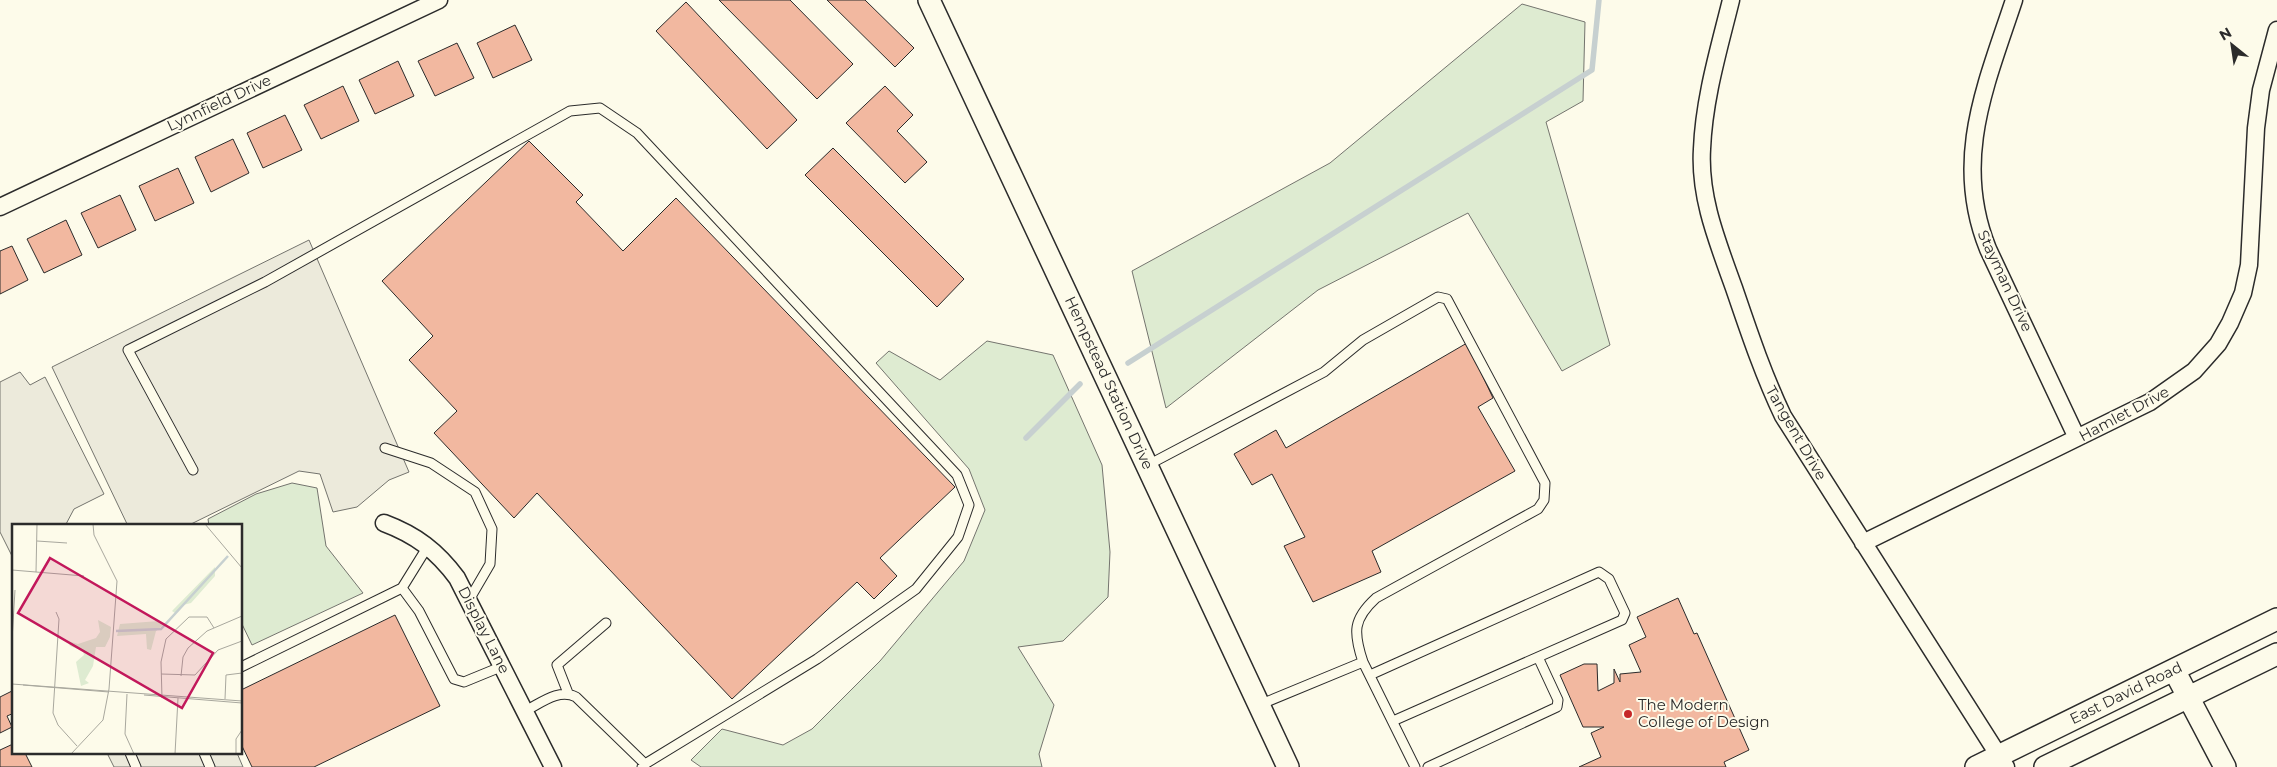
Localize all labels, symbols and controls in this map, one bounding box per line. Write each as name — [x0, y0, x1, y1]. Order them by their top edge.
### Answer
north arrow — [2207, 20, 2257, 70]
text: N — [2216, 23, 2235, 44]
street label: Lynnfield Drive — [164, 70, 274, 135]
street label: Stayman Drive — [1974, 227, 2037, 335]
street label: Hempstead Station Drive — [1061, 293, 1158, 472]
street label: Tangent Drive — [1762, 382, 1831, 483]
street label: Hamlet Drive — [2075, 382, 2172, 445]
inset map — [12, 524, 242, 754]
street label: Display Lane — [454, 583, 515, 677]
street label: East David Road — [2066, 657, 2185, 728]
place label: The Modern College of Design — [1638, 695, 1770, 731]
marker: The Modern College of Design — [1622, 708, 1634, 720]

